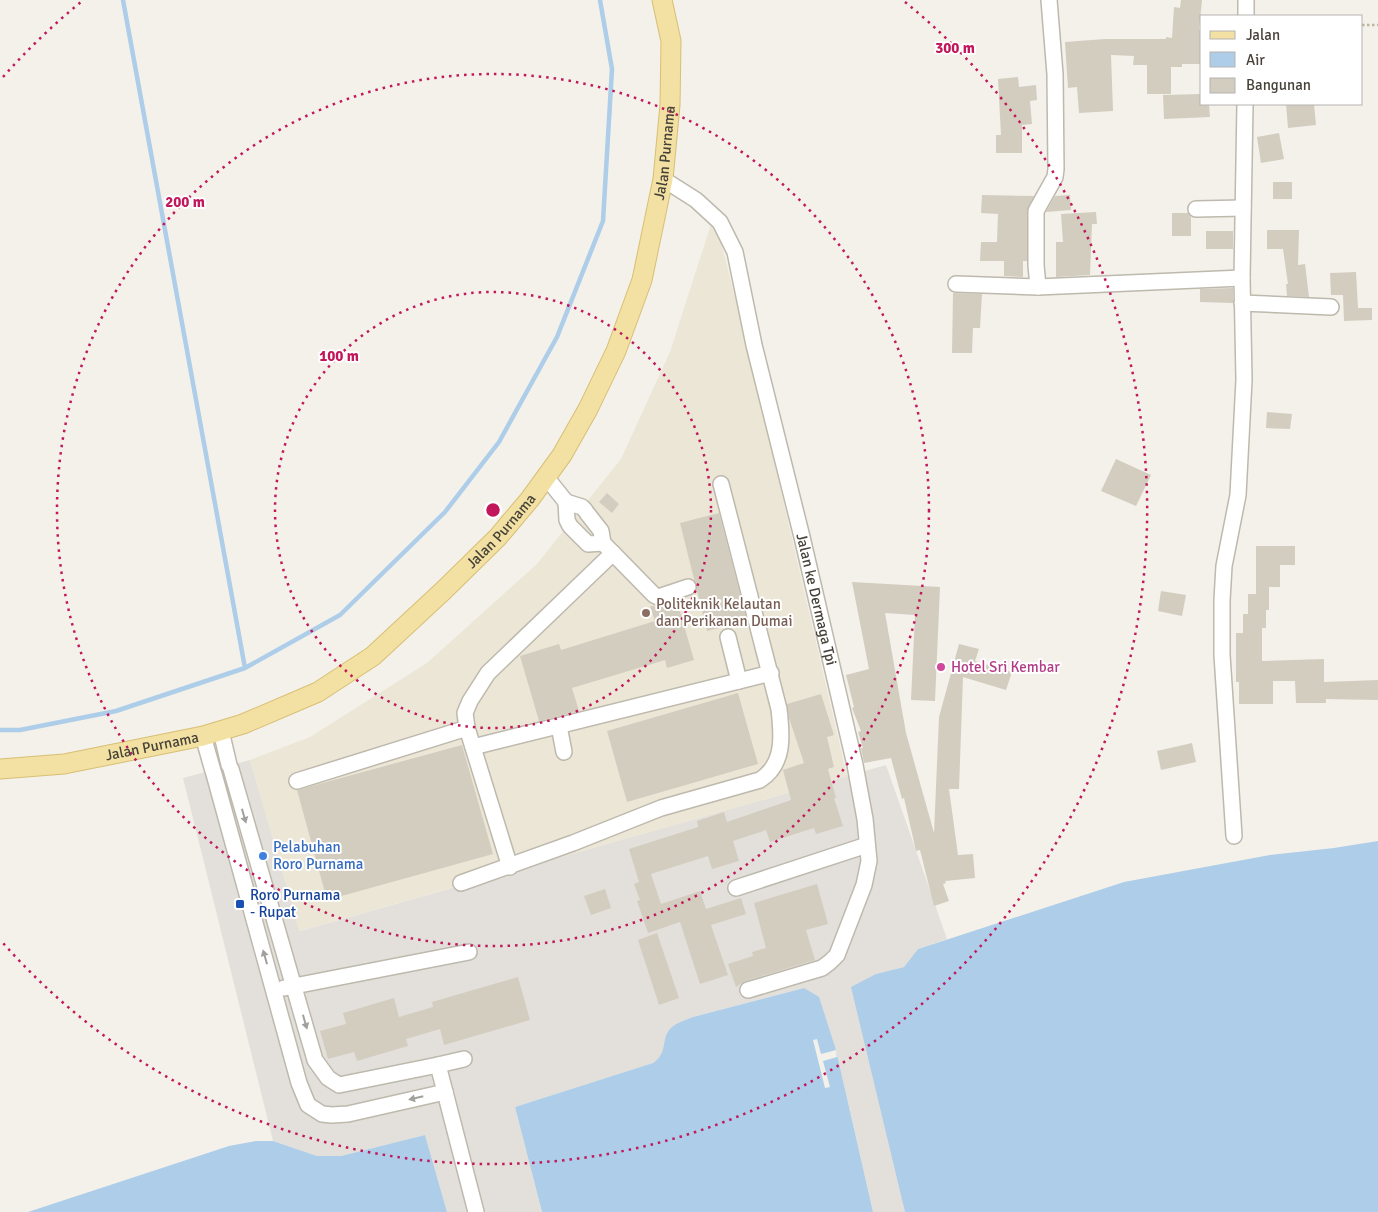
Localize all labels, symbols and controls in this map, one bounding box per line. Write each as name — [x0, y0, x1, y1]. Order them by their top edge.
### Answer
legend — [1200, 15, 1363, 105]
text: Jalan — [1246, 26, 1280, 44]
text: 300 m — [935, 39, 975, 57]
text: Air — [1246, 51, 1265, 69]
text: Bangunan — [1246, 76, 1311, 94]
street label: Jalan Purnama — [650, 105, 679, 202]
text: 200 m — [165, 193, 205, 211]
text: 100 m — [319, 347, 359, 365]
street label: Jalan Purnama — [462, 490, 540, 572]
centre of rings — [484, 501, 502, 519]
street label: Jalan ke Dermaga Tpi — [792, 531, 841, 667]
place label: Politeknik Kelautan dan Perikanan Dumai — [656, 595, 792, 630]
marker: Politeknik Kelautan dan Perikanan Dumai — [640, 607, 652, 619]
place label: Hotel Sri Kembar — [951, 658, 1060, 676]
marker: Hotel Sri Kembar — [935, 661, 947, 673]
street label: Jalan Purnama — [104, 728, 200, 764]
one-way arrow — [241, 808, 249, 823]
place label: Pelabuhan Roro Purnama — [273, 838, 363, 873]
marker: Pelabuhan Roro Purnama — [257, 850, 269, 862]
place label: Roro Purnama - Rupat — [250, 886, 340, 921]
marker: Roro Purnama - Rupat — [234, 898, 246, 910]
one-way arrow — [260, 949, 268, 964]
one-way arrow — [301, 1015, 309, 1030]
one-way arrow — [407, 1095, 423, 1103]

